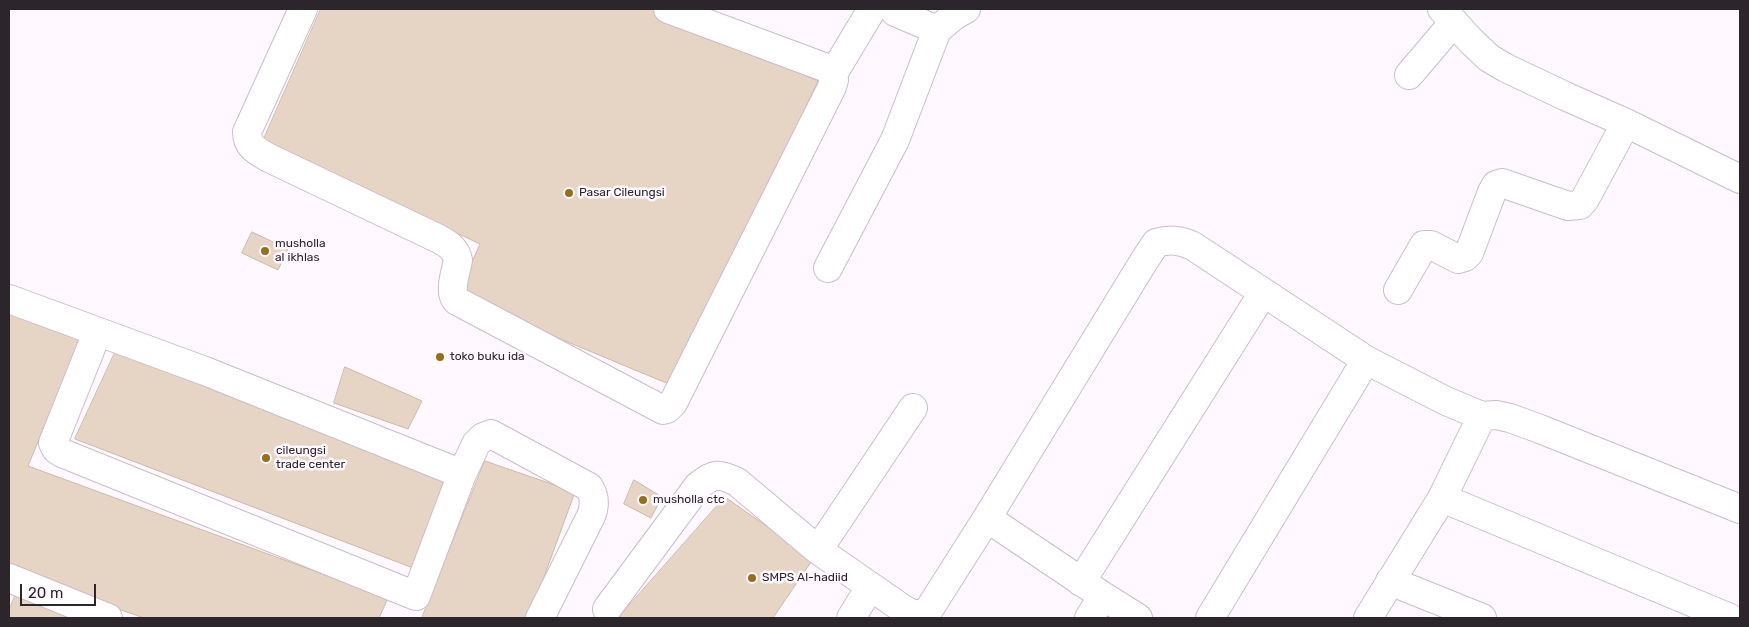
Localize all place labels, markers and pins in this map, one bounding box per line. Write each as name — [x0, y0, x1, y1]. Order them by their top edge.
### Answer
place label: Pasar Cileungsi — [579, 186, 665, 200]
marker: Pasar Cileungsi — [563, 187, 575, 199]
place label: musholla al ikhlas — [275, 237, 326, 265]
marker: musholla al ikhlas — [259, 245, 271, 257]
place label: toko buku ida — [450, 350, 525, 364]
marker: toko buku ida — [434, 351, 446, 363]
place label: cileungsi trade center — [276, 444, 345, 472]
marker: cileungsi trade center — [260, 452, 272, 464]
place label: musholla ctc — [653, 493, 725, 507]
marker: musholla ctc — [637, 494, 649, 506]
place label: SMPS Al-hadiid — [762, 571, 848, 585]
marker: SMPS Al-hadiid — [746, 572, 758, 584]

